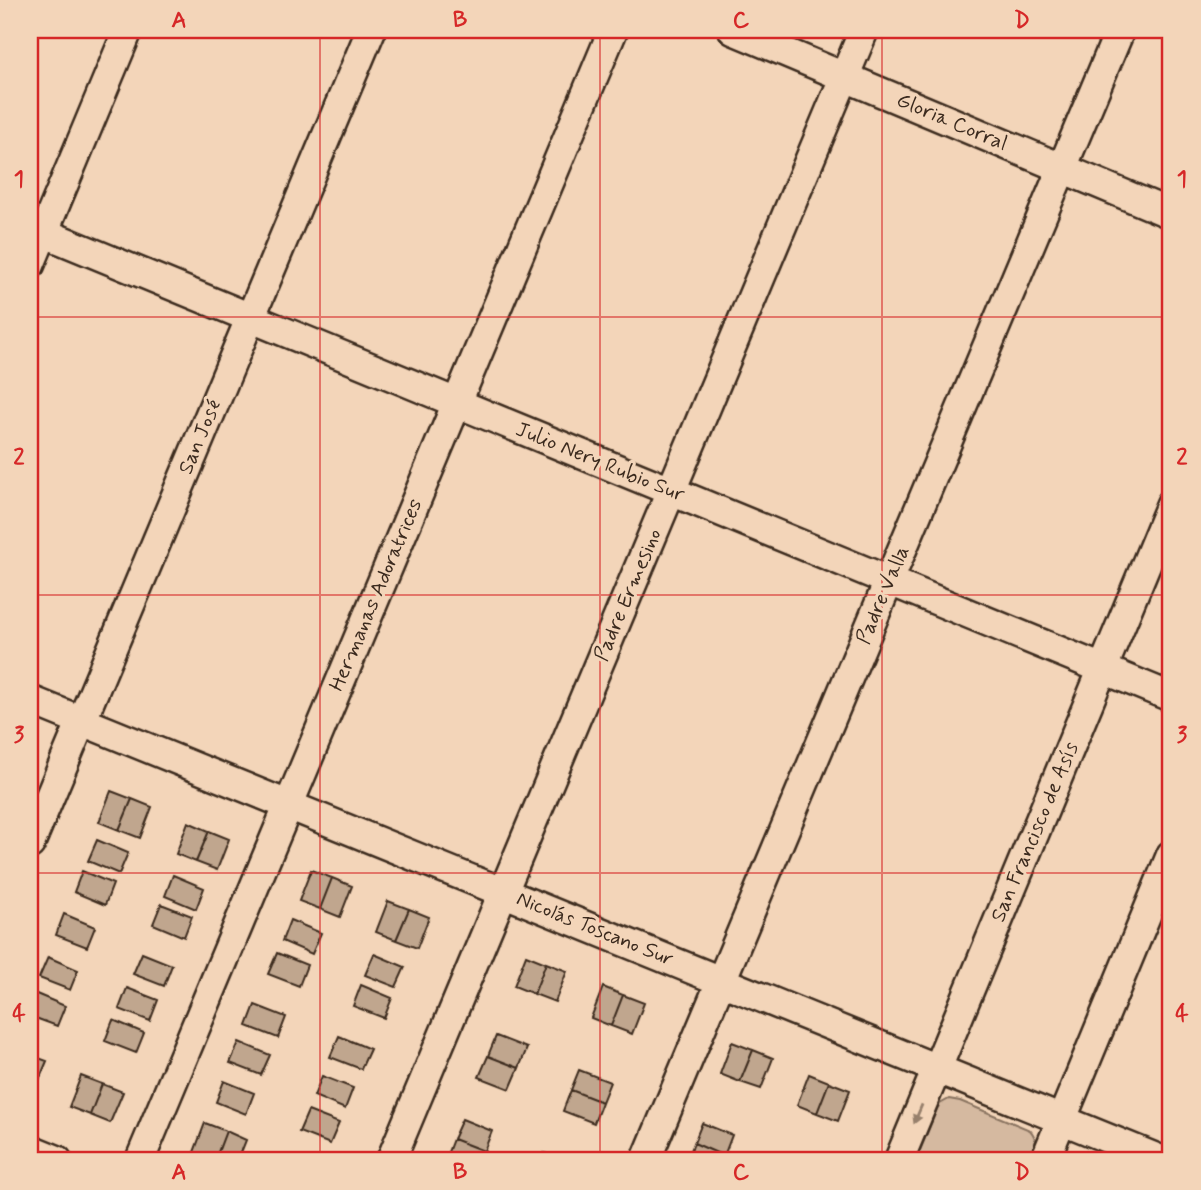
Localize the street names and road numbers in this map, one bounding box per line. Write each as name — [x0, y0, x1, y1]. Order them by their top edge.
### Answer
street label: Gloria Corral — [892, 86, 1012, 158]
street label: San José — [172, 395, 228, 479]
street label: Julio Nery Rubio Sur — [511, 415, 689, 509]
street label: Hermanas Adoratrices — [323, 494, 429, 696]
street label: Padre Ermesino — [587, 524, 669, 666]
street label: Padre Valla — [850, 541, 916, 649]
street label: San Francisco de Asís — [984, 738, 1086, 926]
street label: Nicolás Toscano Sur — [512, 885, 678, 973]

